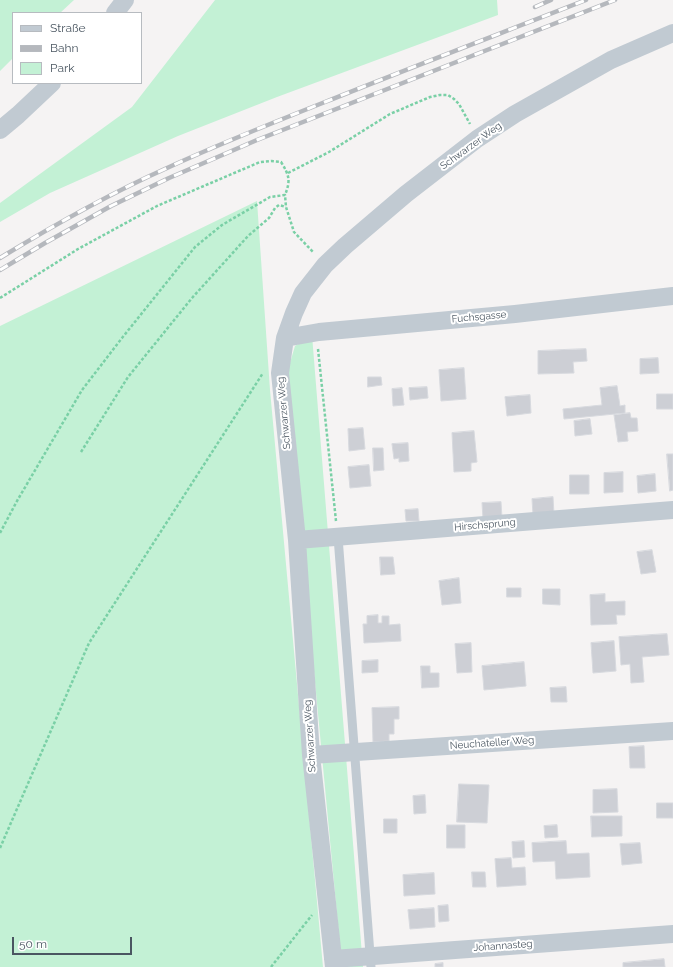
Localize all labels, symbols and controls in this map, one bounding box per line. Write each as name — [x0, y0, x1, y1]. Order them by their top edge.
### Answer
legend — [12, 12, 142, 84]
text: Straße — [50, 21, 86, 35]
text: Bahn — [50, 41, 79, 55]
text: Park — [50, 61, 75, 75]
street label: Schwarzer Weg — [438, 120, 504, 172]
street label: Fuchsgasse — [451, 309, 507, 325]
street label: Schwarzer Weg — [275, 376, 293, 450]
street label: Hirschsprung — [454, 516, 516, 534]
street label: Schwarzer Weg — [301, 699, 319, 773]
street label: Neuchateller Weg — [449, 734, 535, 752]
scale bar — [14, 929, 134, 955]
text: 50 m — [19, 937, 47, 951]
street label: Johannasteg — [473, 938, 533, 954]

